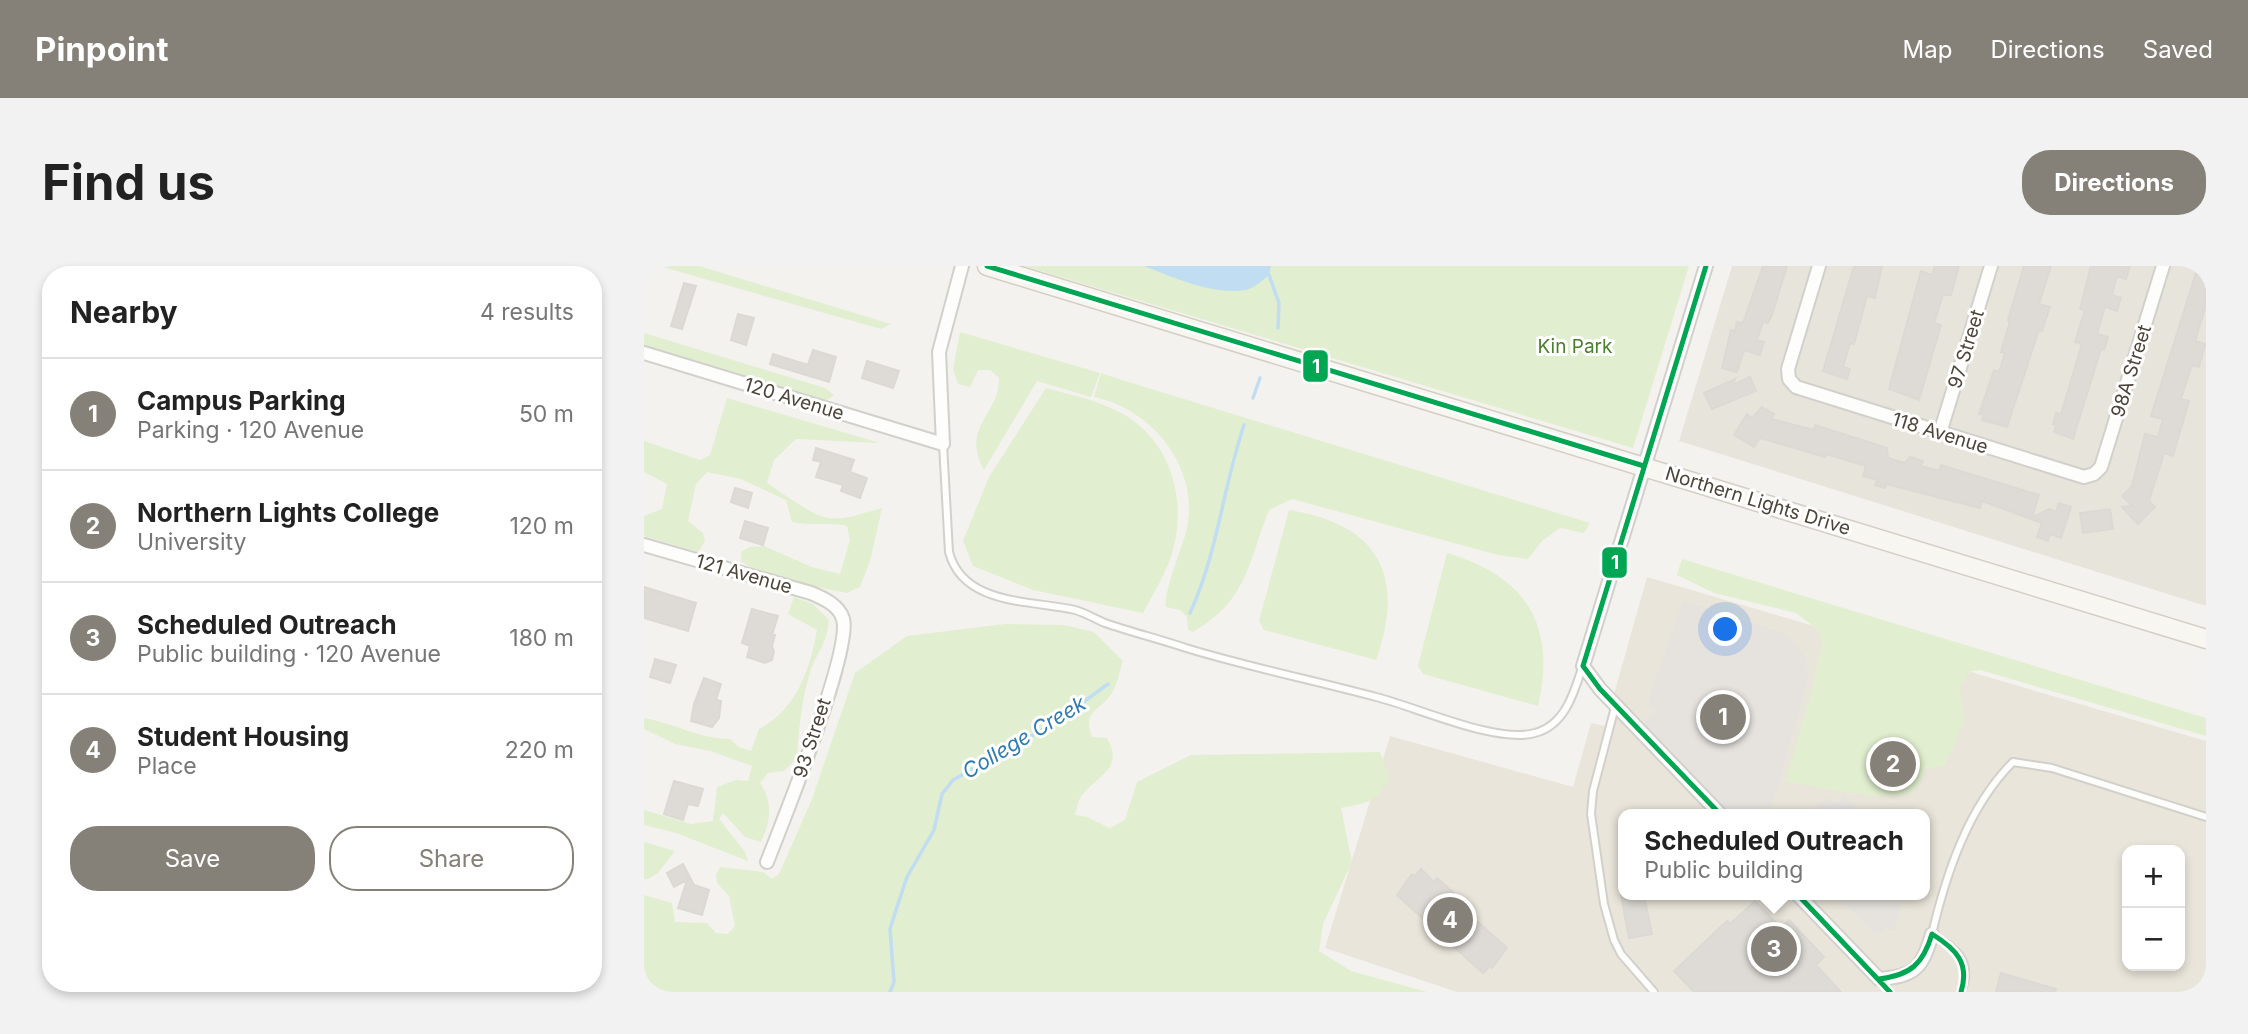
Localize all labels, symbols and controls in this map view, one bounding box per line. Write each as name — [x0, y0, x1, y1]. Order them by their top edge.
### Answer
text: Pinpoint — [35, 29, 168, 69]
text: Map — [1903, 35, 1952, 64]
text: Directions — [1990, 35, 2105, 64]
text: Saved — [2143, 35, 2213, 64]
button: Directions — [2022, 150, 2206, 215]
text: Find us — [42, 153, 215, 212]
text: Nearby — [70, 294, 178, 330]
text: 4 results — [480, 298, 574, 326]
street label: 97 Street — [1943, 307, 1989, 391]
street label: 98A Street — [2106, 322, 2156, 420]
park label: Kin Park — [1538, 335, 1613, 358]
line badge: 1 — [1302, 349, 1329, 383]
text: 1 — [1312, 355, 1320, 378]
street label: 120 Avenue — [741, 373, 847, 425]
text: Campus Parking — [137, 385, 346, 416]
text: 1 — [88, 400, 98, 428]
text: 50 m — [519, 400, 574, 428]
street label: 118 Avenue — [1889, 407, 1991, 459]
text: Parking · 120 Avenue — [137, 416, 364, 444]
street label: Northern Lights Drive — [1663, 462, 1853, 540]
text: Northern Lights College — [137, 497, 439, 528]
text: 2 — [86, 512, 100, 540]
text: 120 m — [509, 512, 574, 540]
text: University — [137, 528, 246, 556]
line badge: 1 — [1601, 546, 1628, 579]
street label: 121 Avenue — [693, 549, 795, 599]
text: 1 — [1611, 551, 1619, 574]
text: Scheduled Outreach — [137, 609, 397, 640]
your location — [1708, 612, 1742, 646]
text: 3 — [86, 624, 100, 652]
text: 180 m — [509, 624, 574, 652]
text: Public building · 120 Avenue — [137, 640, 441, 668]
water label: College Creek — [958, 690, 1091, 784]
pin: 1 — [1700, 691, 1746, 743]
street label: 93 Street — [788, 695, 836, 781]
text: Student Housing — [137, 721, 349, 752]
text: 4 — [85, 736, 101, 764]
text: 220 m — [505, 736, 574, 764]
pin: 2 — [1870, 738, 1916, 790]
text: Place — [137, 752, 197, 780]
popup — [1618, 809, 1930, 900]
text: Scheduled Outreach — [1644, 825, 1904, 856]
button: Save — [70, 826, 315, 891]
button: Share — [329, 826, 574, 891]
map controls — [2122, 845, 2185, 971]
button: + — [2122, 845, 2185, 908]
text: Public building — [1644, 856, 1803, 884]
pin: 4 — [1427, 894, 1473, 946]
button: − — [2122, 908, 2185, 971]
pin: 3 — [1751, 923, 1797, 975]

